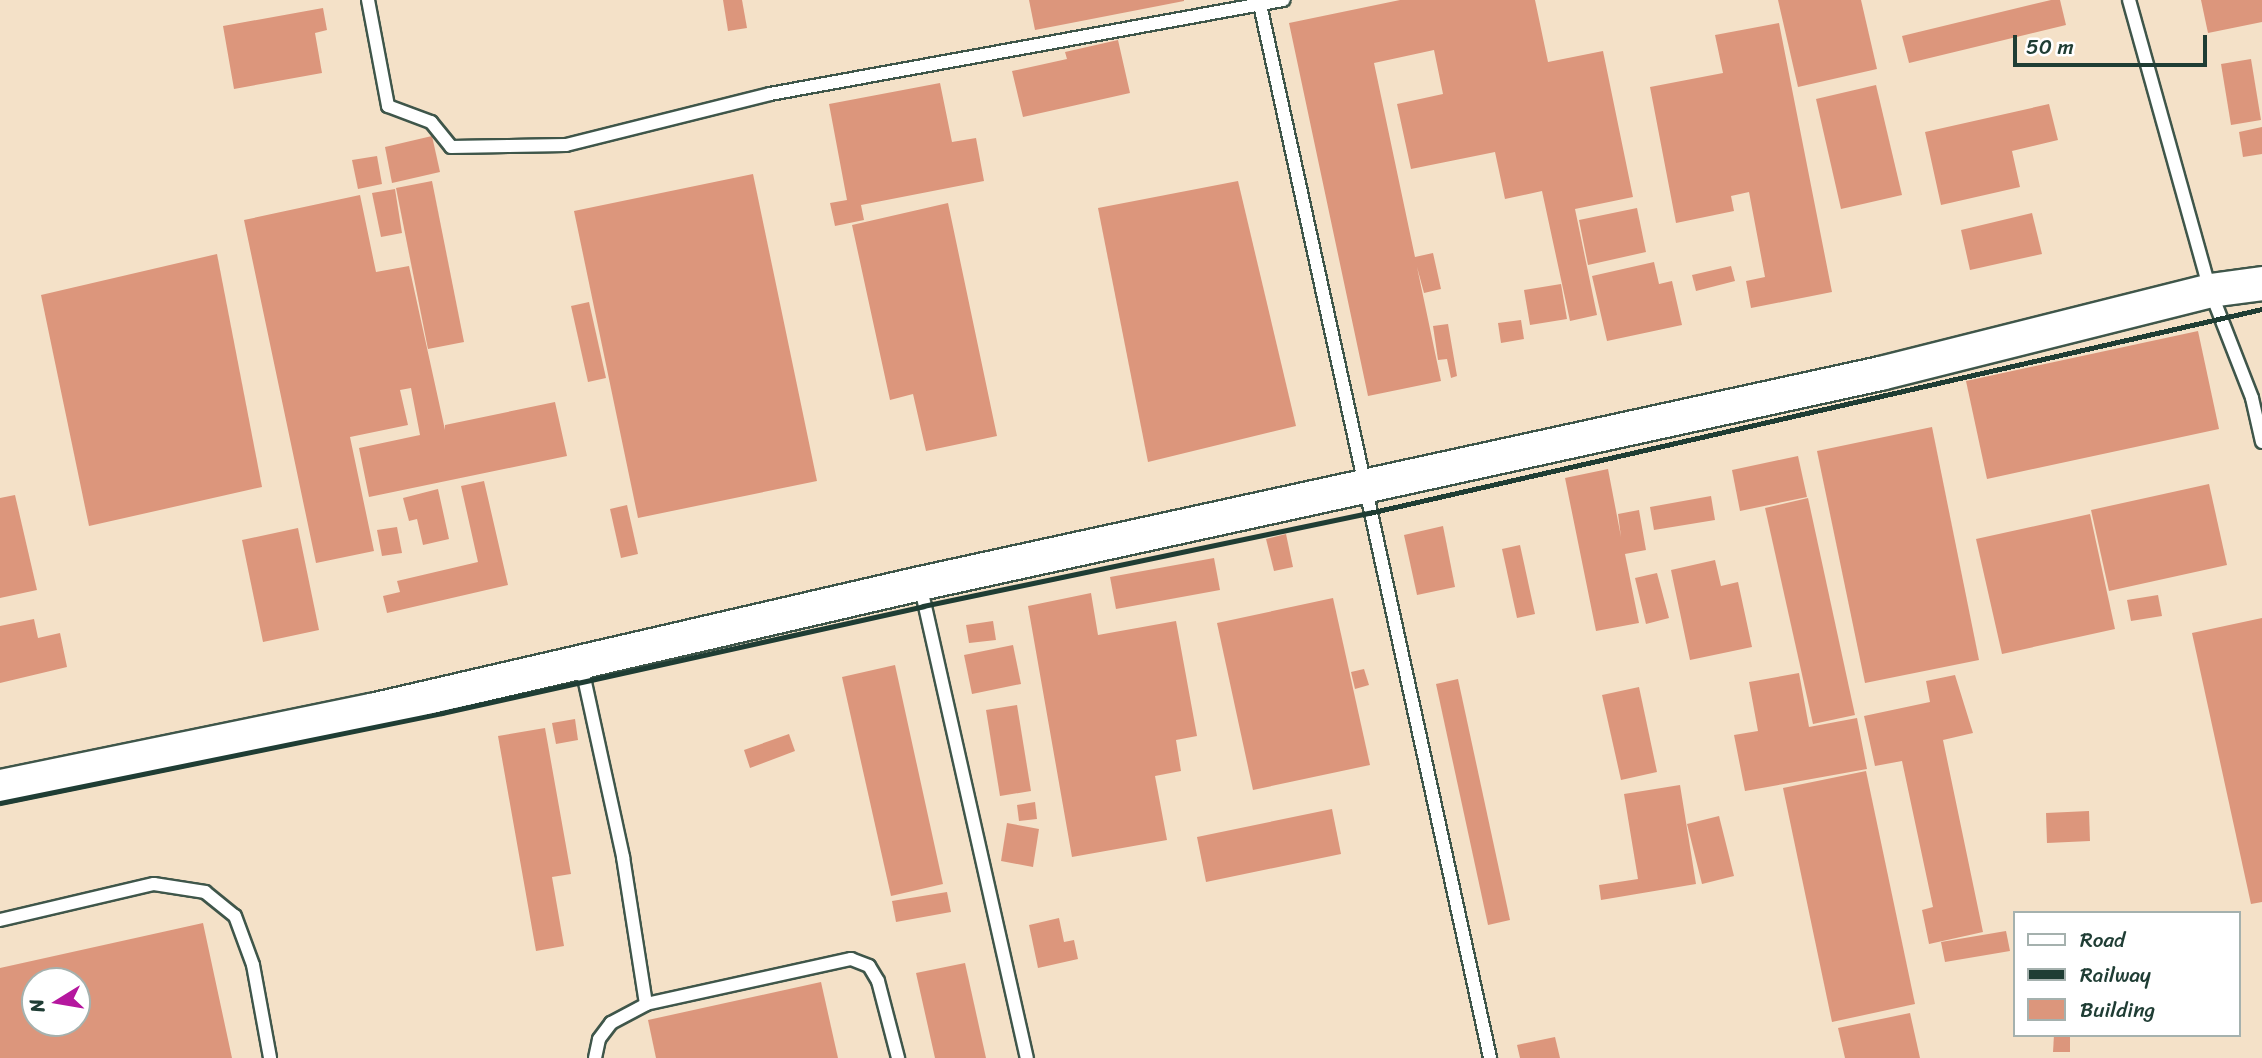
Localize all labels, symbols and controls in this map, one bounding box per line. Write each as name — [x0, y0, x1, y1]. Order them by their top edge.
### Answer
scale bar — [2017, 21, 2211, 65]
text: 50 m — [2026, 28, 2074, 66]
legend — [2014, 911, 2241, 1037]
text: Road — [2080, 921, 2125, 959]
text: Railway — [2080, 956, 2151, 994]
north arrow — [21, 967, 91, 1037]
text: Building — [2080, 991, 2155, 1029]
text: N — [19, 996, 54, 1015]

